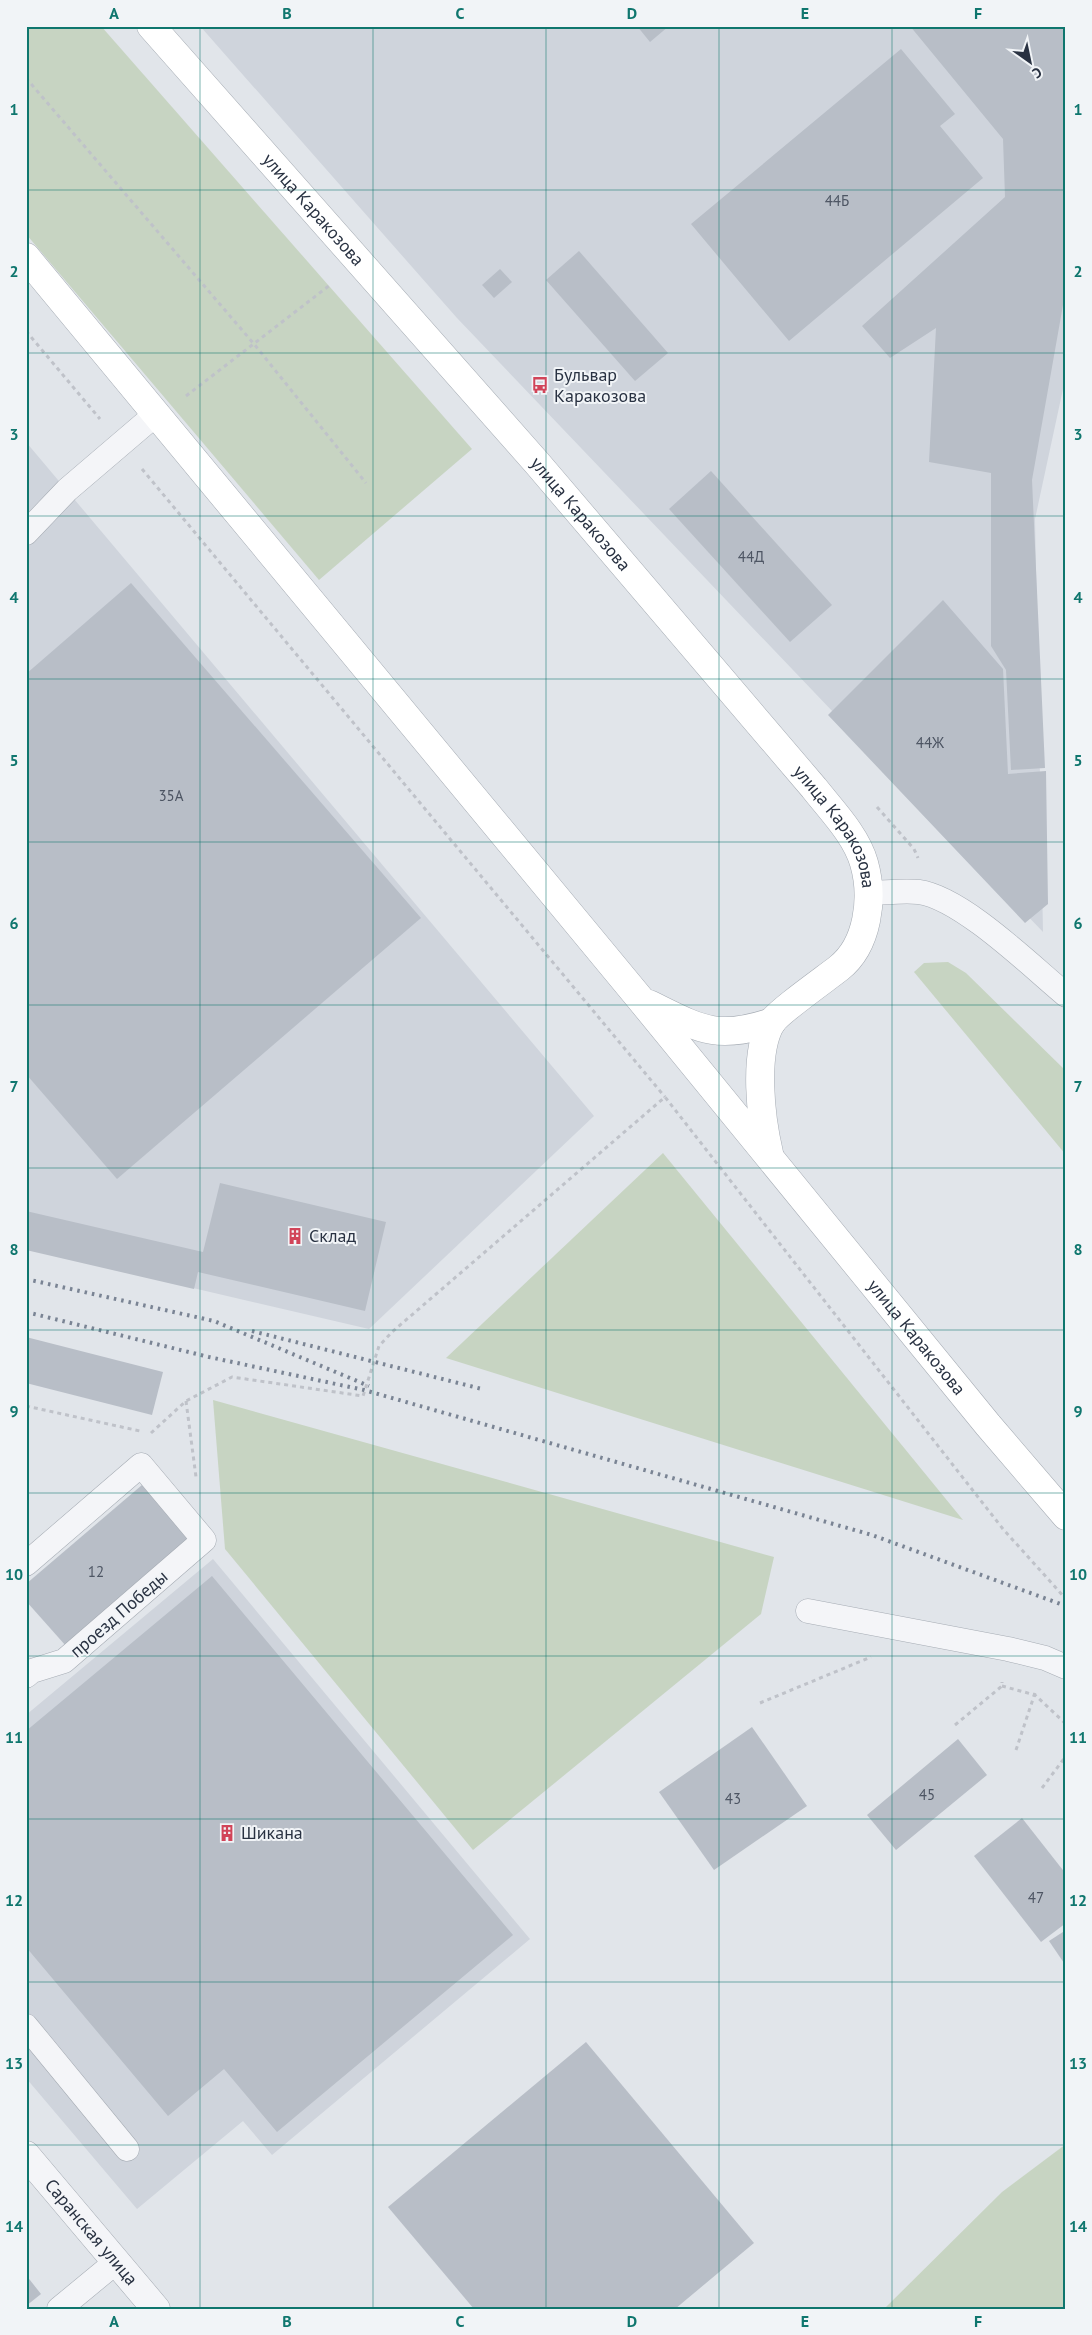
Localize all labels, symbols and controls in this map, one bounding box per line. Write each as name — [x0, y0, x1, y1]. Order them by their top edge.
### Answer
text: A — [109, 3, 119, 23]
text: B — [282, 3, 292, 23]
text: C — [456, 3, 465, 23]
text: D — [627, 3, 637, 23]
text: E — [801, 3, 809, 23]
text: F — [974, 3, 982, 23]
north arrow — [1004, 38, 1054, 88]
text: С — [1029, 63, 1045, 83]
text: 1 — [9, 99, 19, 119]
text: 1 — [1073, 99, 1083, 119]
street label: улица Каракозова — [258, 148, 369, 270]
house number: 44Б — [825, 191, 849, 210]
text: 2 — [9, 261, 19, 281]
text: 2 — [1073, 261, 1083, 281]
place label: Бульвар Каракозова — [554, 363, 646, 407]
bus stop icon: Бульвар Каракозова — [530, 375, 550, 395]
text: 3 — [9, 424, 19, 444]
text: 3 — [1073, 424, 1083, 444]
street label: улица Каракозова — [526, 452, 636, 575]
house number: 44Д — [738, 547, 764, 566]
text: 4 — [9, 587, 19, 607]
text: 4 — [1073, 587, 1083, 607]
house number: 44Ж — [916, 733, 945, 752]
text: 5 — [9, 750, 19, 770]
text: 5 — [1073, 750, 1083, 770]
street label: улица Каракозова — [788, 760, 880, 889]
house number: 35А — [158, 786, 184, 805]
text: 6 — [9, 913, 19, 933]
text: 6 — [1073, 913, 1083, 933]
text: 7 — [9, 1076, 19, 1096]
text: 7 — [1073, 1076, 1083, 1096]
place label: Склад — [309, 1224, 356, 1247]
building icon: Склад — [285, 1226, 305, 1246]
text: 8 — [9, 1239, 19, 1259]
text: 8 — [1073, 1239, 1083, 1259]
street label: улица Каракозова — [863, 1274, 971, 1400]
text: 9 — [9, 1401, 19, 1421]
text: 9 — [1073, 1401, 1083, 1421]
house number: 12 — [88, 1562, 104, 1581]
text: 10 — [5, 1564, 23, 1584]
text: 10 — [1069, 1564, 1087, 1584]
street label: проезд Победы — [65, 1565, 172, 1662]
text: 11 — [5, 1727, 23, 1747]
text: 11 — [1069, 1727, 1087, 1747]
house number: 45 — [919, 1785, 935, 1804]
house number: 43 — [725, 1789, 741, 1808]
place label: Шикана — [241, 1821, 303, 1844]
building icon: Шикана — [217, 1823, 237, 1843]
house number: 47 — [1028, 1888, 1044, 1907]
text: 12 — [5, 1890, 23, 1910]
text: 12 — [1069, 1890, 1087, 1910]
text: 13 — [5, 2053, 23, 2073]
text: 13 — [1069, 2053, 1087, 2073]
street label: Саранская улица — [40, 2174, 143, 2290]
text: 14 — [5, 2216, 23, 2236]
text: 14 — [1069, 2216, 1087, 2236]
text: A — [109, 2311, 119, 2331]
text: B — [282, 2311, 292, 2331]
text: C — [456, 2311, 465, 2331]
text: D — [627, 2311, 637, 2331]
text: E — [801, 2311, 809, 2331]
text: F — [974, 2311, 982, 2331]

